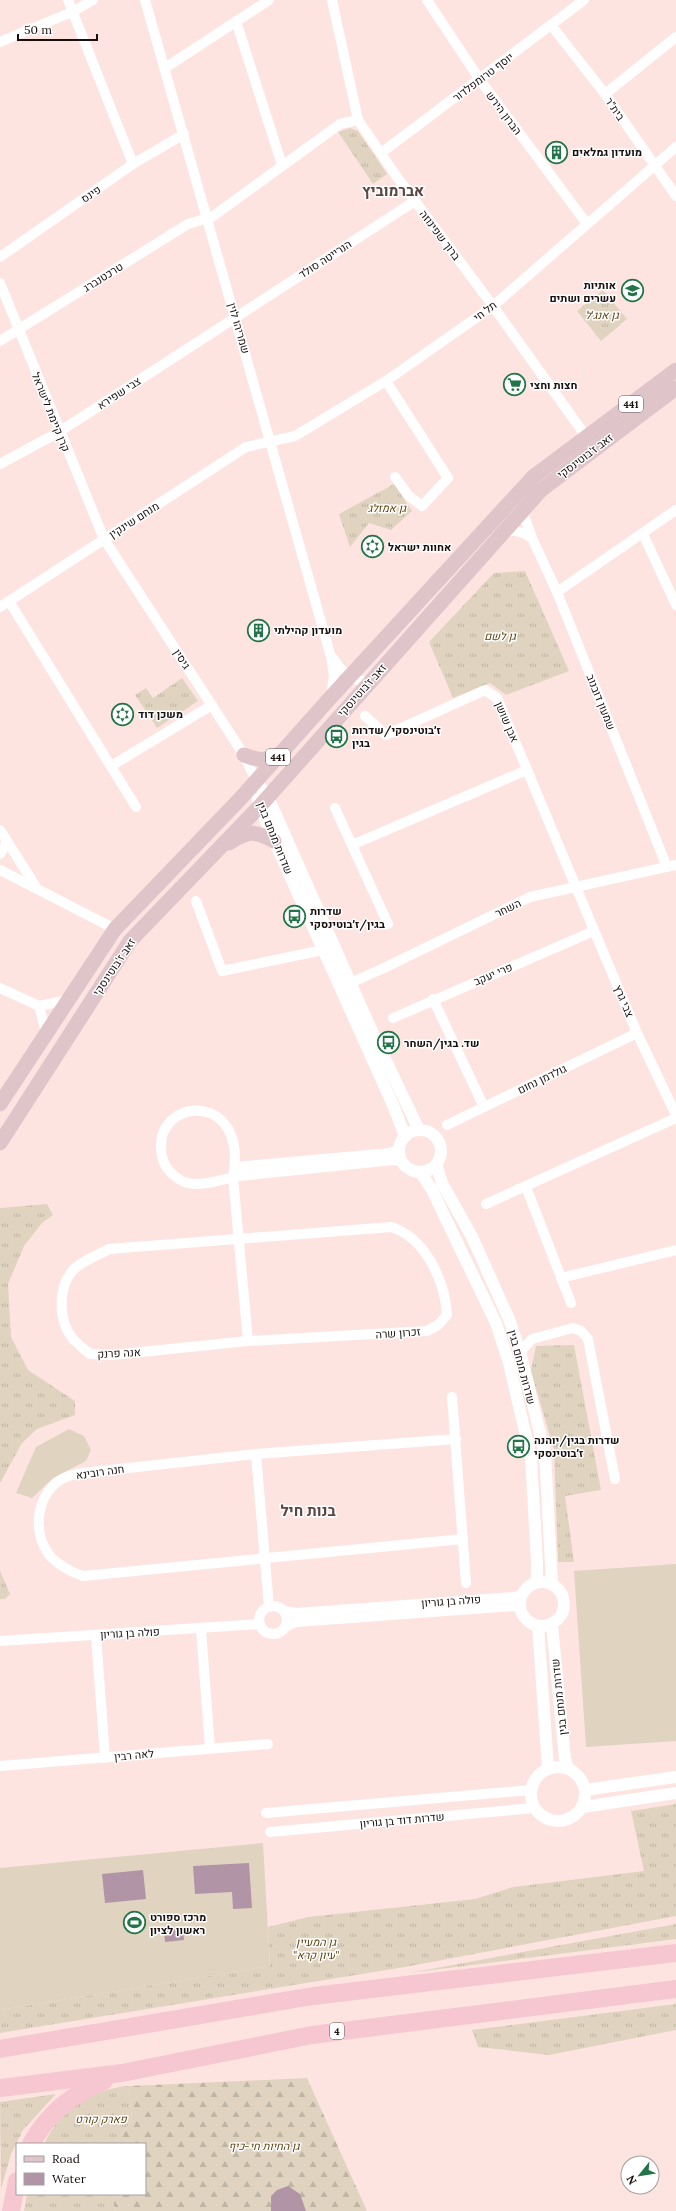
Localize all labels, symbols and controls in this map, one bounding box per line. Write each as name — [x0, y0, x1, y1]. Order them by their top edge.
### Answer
scale bar — [18, 16, 97, 42]
text: 50 m — [24, 22, 52, 37]
street label: יוסף טרומפלדור — [450, 50, 516, 104]
street label: הברון הירש — [483, 88, 525, 138]
street label: בית"ר — [602, 95, 628, 124]
building icon: מועדון גמלאים — [544, 139, 570, 165]
place label: מועדון גמלאים — [572, 145, 642, 159]
district label: אברמוביץ — [362, 181, 424, 200]
street label: פינס — [78, 182, 104, 206]
street label: ברוך שפינוזה — [417, 207, 464, 263]
street label: הנרייטה סולד — [296, 237, 354, 281]
street label: טרכטנברג — [81, 259, 126, 295]
place label: אותיות עשרים ושתים — [549, 278, 616, 305]
school or university icon: אותיות עשרים ושתים — [619, 278, 645, 304]
street label: תל חי — [471, 298, 499, 324]
street label: שמריהו לוין — [225, 301, 253, 355]
park label: גן אנג'ל — [585, 308, 619, 322]
street label: קרן קיימת לישראל — [29, 370, 73, 454]
supermarket icon: חצות וחצי — [502, 372, 528, 398]
street label: צבי שפירא — [94, 374, 144, 412]
place label: חצות וחצי — [530, 378, 578, 392]
road number: 441 — [619, 396, 643, 412]
street label: זאב ז'בוטינסקי — [554, 430, 616, 481]
street label: מנחם שינקין — [106, 499, 162, 541]
park label: גן אמזלג — [368, 501, 407, 515]
synagogue icon: אחוות ישראל — [359, 534, 385, 560]
place label: אחוות ישראל — [388, 540, 451, 554]
building icon: מועדון קהילתי — [246, 617, 272, 643]
place label: מועדון קהילתי — [274, 623, 342, 637]
park label: גן לשם — [484, 629, 517, 643]
street label: גיסין — [170, 646, 194, 672]
street label: זאב ז'בוטינסקי — [335, 661, 389, 719]
street label: שמעון דובנוב — [583, 672, 619, 732]
street label: אבן שושן — [492, 700, 522, 744]
synagogue icon: משכן דוד — [109, 701, 135, 727]
place label: משכן דוד — [138, 707, 183, 721]
bus stop icon: ז׳בוטינסקי/שדרות בגין — [323, 723, 349, 749]
place label: ז׳בוטינסקי/שדרות בגין — [352, 723, 441, 750]
road number: 441 — [266, 749, 290, 765]
street label: שדרות מנחם בגין — [254, 800, 296, 876]
street label: השחר — [493, 896, 523, 920]
bus stop icon: שדרות בגין/ז׳בוטינסקי — [281, 904, 307, 930]
place label: שדרות בגין/ז׳בוטינסקי — [310, 904, 385, 932]
street label: זאב ז'בוטינסקי — [90, 936, 138, 998]
street label: פרי יעקב — [471, 960, 515, 988]
street label: צבי גרץ — [611, 983, 637, 1019]
bus stop icon: שד. בגין/השחר — [376, 1030, 402, 1056]
place label: שד. בגין/השחר — [404, 1036, 479, 1051]
street label: גולדמן נחום — [515, 1061, 569, 1097]
street label: זכרון שרה — [375, 1324, 421, 1342]
street label: שדרות מנחם בגין — [505, 1328, 539, 1406]
street label: אנה פרנק — [97, 1345, 141, 1361]
bus stop icon: שדרות בגין/יוהנה ז׳בוטינסקי — [506, 1433, 532, 1459]
place label: שדרות בגין/יוהנה ז׳בוטינסקי — [534, 1433, 620, 1460]
street label: חנה רובינא — [75, 1462, 125, 1482]
district label: בנות חיל — [280, 1501, 336, 1520]
street label: פולה בן גוריון — [421, 1592, 481, 1610]
street label: פולה בן גוריון — [100, 1624, 160, 1642]
street label: שדרות מנחם בגין — [548, 1658, 570, 1736]
street label: לאה רבין — [114, 1746, 155, 1764]
street label: שדרות דוד בן גוריון — [359, 1809, 445, 1831]
sports icon: מרכז ספורט ראשון לציון — [121, 1910, 147, 1936]
place label: מרכז ספורט ראשון לציון — [150, 1910, 206, 1937]
park label: גן המעיין "עיון קרא" — [293, 1935, 339, 1962]
road number: 4 — [330, 2023, 344, 2039]
park label: פארק קורט — [75, 2112, 128, 2126]
park label: גן החיות חי-כיף — [229, 2139, 300, 2153]
legend — [16, 2143, 146, 2195]
text: Road — [52, 2151, 80, 2166]
north arrow — [620, 2155, 660, 2195]
text: Water — [52, 2171, 87, 2186]
text: N — [623, 2172, 640, 2187]

